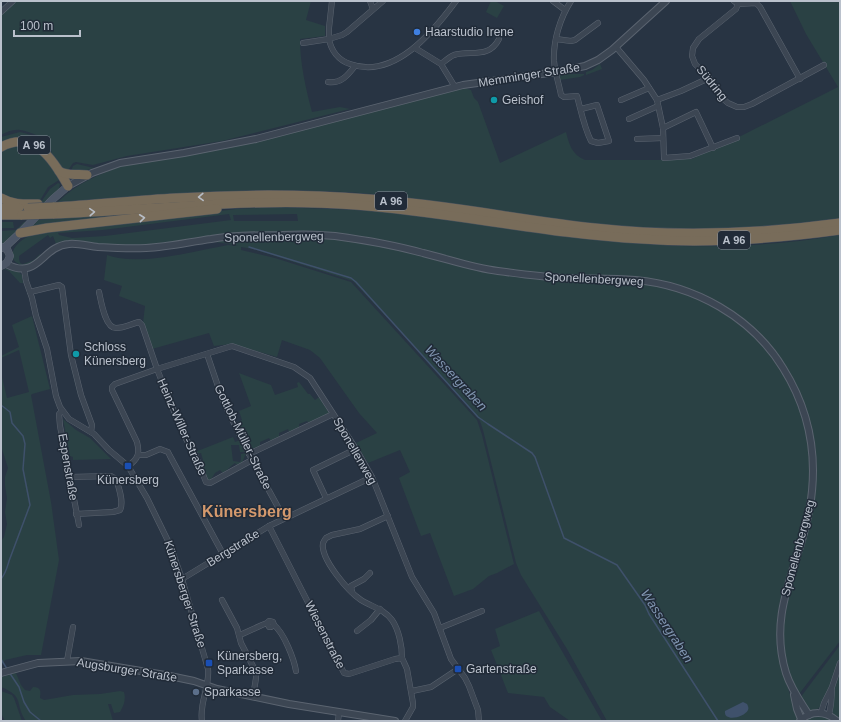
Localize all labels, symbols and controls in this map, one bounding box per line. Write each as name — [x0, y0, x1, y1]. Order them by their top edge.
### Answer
scale bar — [14, 12, 80, 38]
text: 100 m — [20, 19, 53, 33]
place label: Haarstudio Irene — [425, 25, 514, 39]
marker: Haarstudio Irene — [412, 27, 422, 37]
street label: Memminger Straße — [477, 60, 581, 90]
street label: Südring — [694, 63, 730, 103]
place label: Geishof — [502, 93, 544, 107]
marker: Geishof — [489, 95, 499, 105]
road number: A 96 — [18, 136, 50, 154]
road number: A 96 — [375, 192, 407, 210]
one-way arrow — [198, 193, 204, 201]
one-way arrow — [89, 207, 95, 216]
one-way arrow — [139, 214, 145, 223]
street label: Sponellenbergweg — [224, 229, 324, 245]
road number: A 96 — [718, 231, 750, 249]
street label: Sponellenbergweg — [544, 269, 644, 289]
place label: Schloss Künersberg — [84, 340, 146, 368]
water label: Wassergraben — [422, 342, 490, 414]
marker: Schloss Künersberg — [71, 349, 81, 359]
street label: Heinz-Willer-Straße — [154, 376, 210, 478]
street label: Gottlob-Müller-Straße — [211, 382, 275, 492]
street label: Sponellenweg — [330, 415, 380, 487]
street label: Espenstraße — [55, 432, 81, 502]
marker: Künersberg — [123, 461, 133, 471]
place label: Künersberg — [97, 473, 159, 487]
street label: Sponellenbergweg — [778, 498, 818, 598]
district label: Künersberg — [202, 503, 292, 520]
street label: Bergstraße — [204, 526, 262, 570]
street label: Künersberger Straße — [161, 539, 209, 650]
water label: Wassergraben — [638, 587, 696, 665]
street label: Wiesenstraße — [302, 599, 348, 671]
place label: Künersberg, Sparkasse — [217, 649, 282, 677]
street label: Augsburger Straße — [76, 655, 178, 685]
marker: Künersberg, Sparkasse — [204, 658, 214, 668]
place label: Gartenstraße — [466, 662, 537, 676]
marker: Gartenstraße — [453, 664, 463, 674]
place label: Sparkasse — [204, 685, 261, 699]
marker: Sparkasse — [191, 687, 201, 697]

